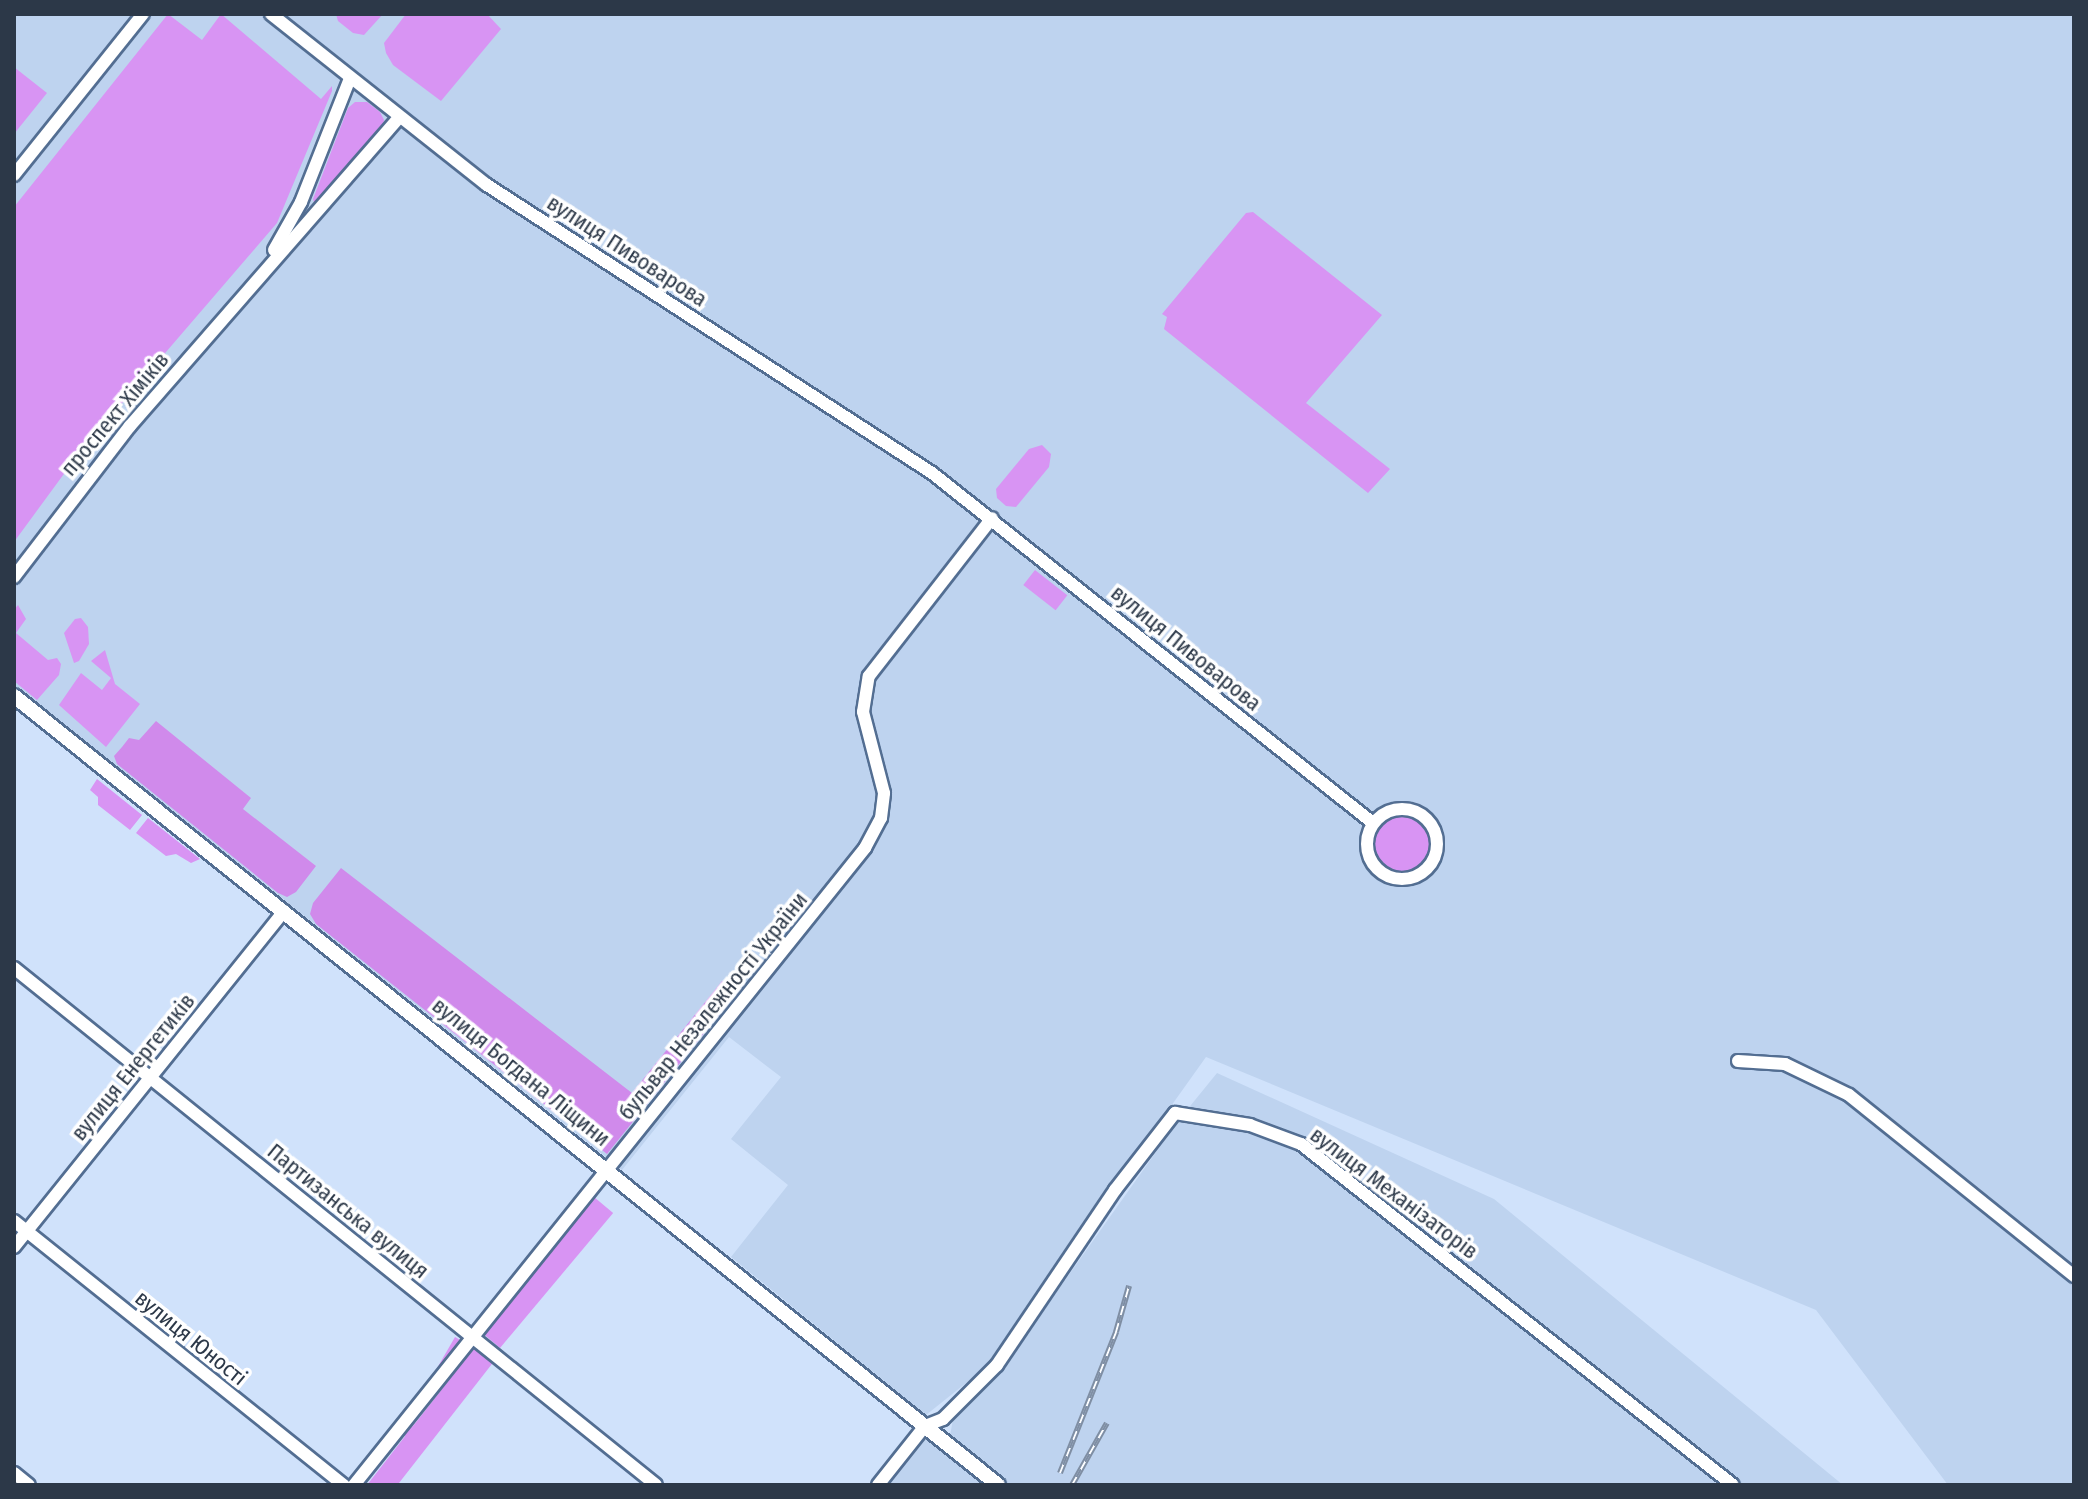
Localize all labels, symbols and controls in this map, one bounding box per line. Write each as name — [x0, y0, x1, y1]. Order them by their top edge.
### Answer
street label: вулиця Пивоварова — [542, 189, 712, 313]
street label: проспект Хіміків — [56, 347, 174, 481]
street label: вулиця Пивоварова — [1106, 579, 1266, 717]
street label: бульвар Незалежності України — [613, 887, 813, 1125]
street label: вулиця Енергетиків — [66, 988, 200, 1146]
street label: вулиця Богдана Ліщини — [427, 992, 615, 1152]
street label: вулиця Механізаторів — [1305, 1121, 1483, 1265]
street label: Партизанська вулиця — [262, 1138, 434, 1284]
street label: вулиця Юності — [130, 1285, 252, 1391]

